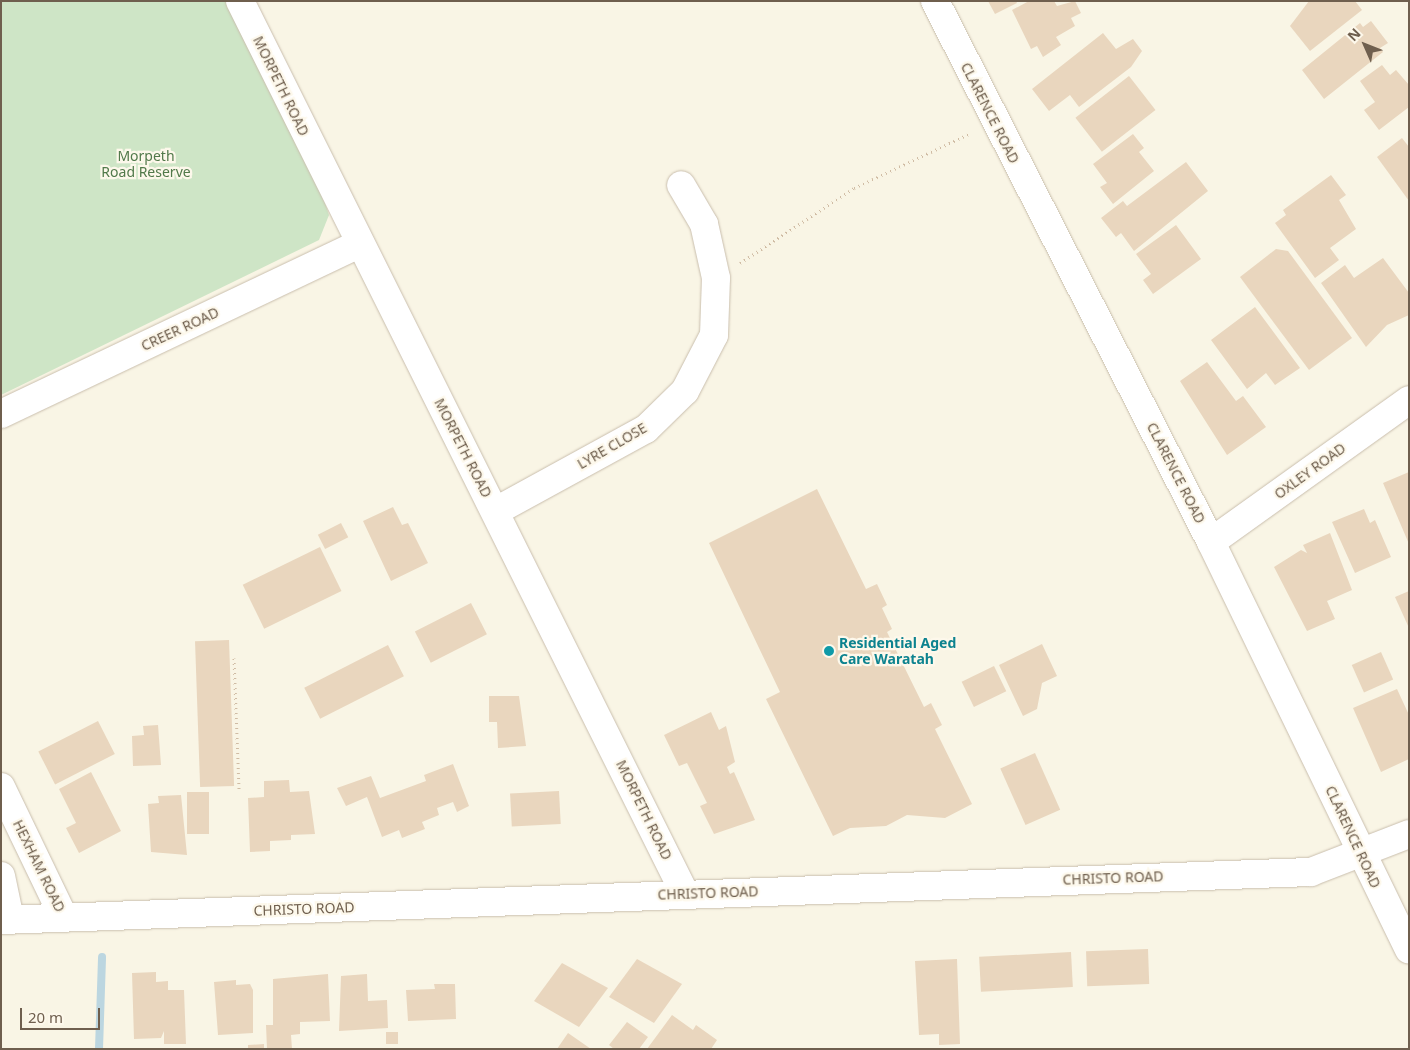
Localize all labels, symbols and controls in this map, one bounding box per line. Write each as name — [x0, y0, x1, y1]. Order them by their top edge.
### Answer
north arrow — [1340, 20, 1390, 70]
text: N — [1343, 24, 1365, 45]
street label: MORPETH ROAD — [250, 33, 312, 139]
street label: CLARENCE ROAD — [957, 60, 1023, 166]
park label: Morpeth Road Reserve — [101, 148, 191, 180]
street label: CREER ROAD — [138, 304, 222, 354]
street label: MORPETH ROAD — [431, 396, 495, 500]
street label: LYRE CLOSE — [574, 419, 650, 473]
street label: CLARENCE ROAD — [1143, 420, 1209, 526]
street label: OXLEY ROAD — [1271, 439, 1349, 503]
place label: Residential Aged Care Waratah — [839, 635, 956, 668]
marker: Residential Aged Care Waratah — [823, 645, 835, 657]
street label: MORPETH ROAD — [613, 757, 675, 863]
street label: CLARENCE ROAD — [1322, 783, 1384, 891]
street label: HEXHAM ROAD — [9, 817, 69, 915]
street label: CHRISTO ROAD — [1062, 868, 1164, 888]
street label: CHRISTO ROAD — [657, 883, 759, 903]
street label: CHRISTO ROAD — [253, 899, 355, 919]
scale bar — [22, 998, 102, 1030]
text: 20 m — [28, 1007, 63, 1027]

